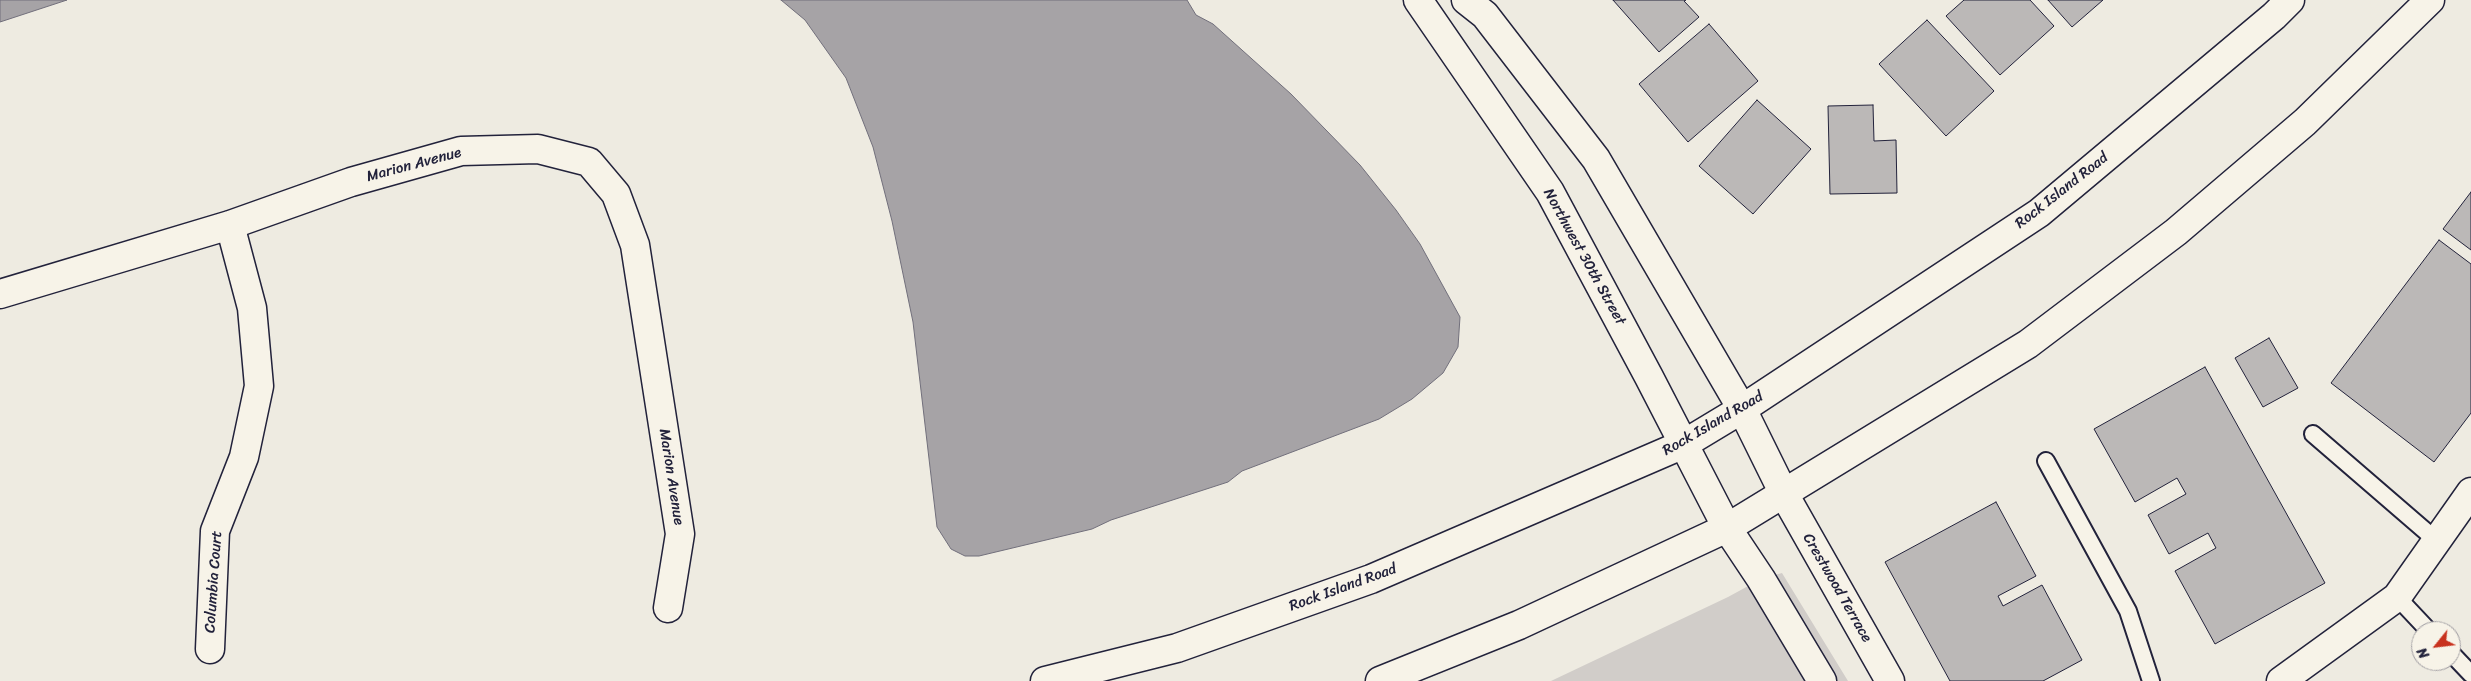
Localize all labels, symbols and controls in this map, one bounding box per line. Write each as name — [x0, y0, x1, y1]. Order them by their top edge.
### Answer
street label: Marion Avenue — [365, 144, 463, 186]
street label: Rock Island Road — [2012, 149, 2112, 233]
street label: Northwest 30th Street — [1539, 186, 1629, 328]
street label: Rock Island Road — [1660, 388, 1766, 460]
street label: Marion Avenue — [654, 428, 688, 526]
street label: Columbia Court — [201, 530, 227, 634]
street label: Crestwood Terrace — [1799, 530, 1875, 646]
street label: Rock Island Road — [1287, 560, 1399, 616]
north arrow — [2411, 621, 2461, 671]
text: N — [2410, 643, 2437, 663]

